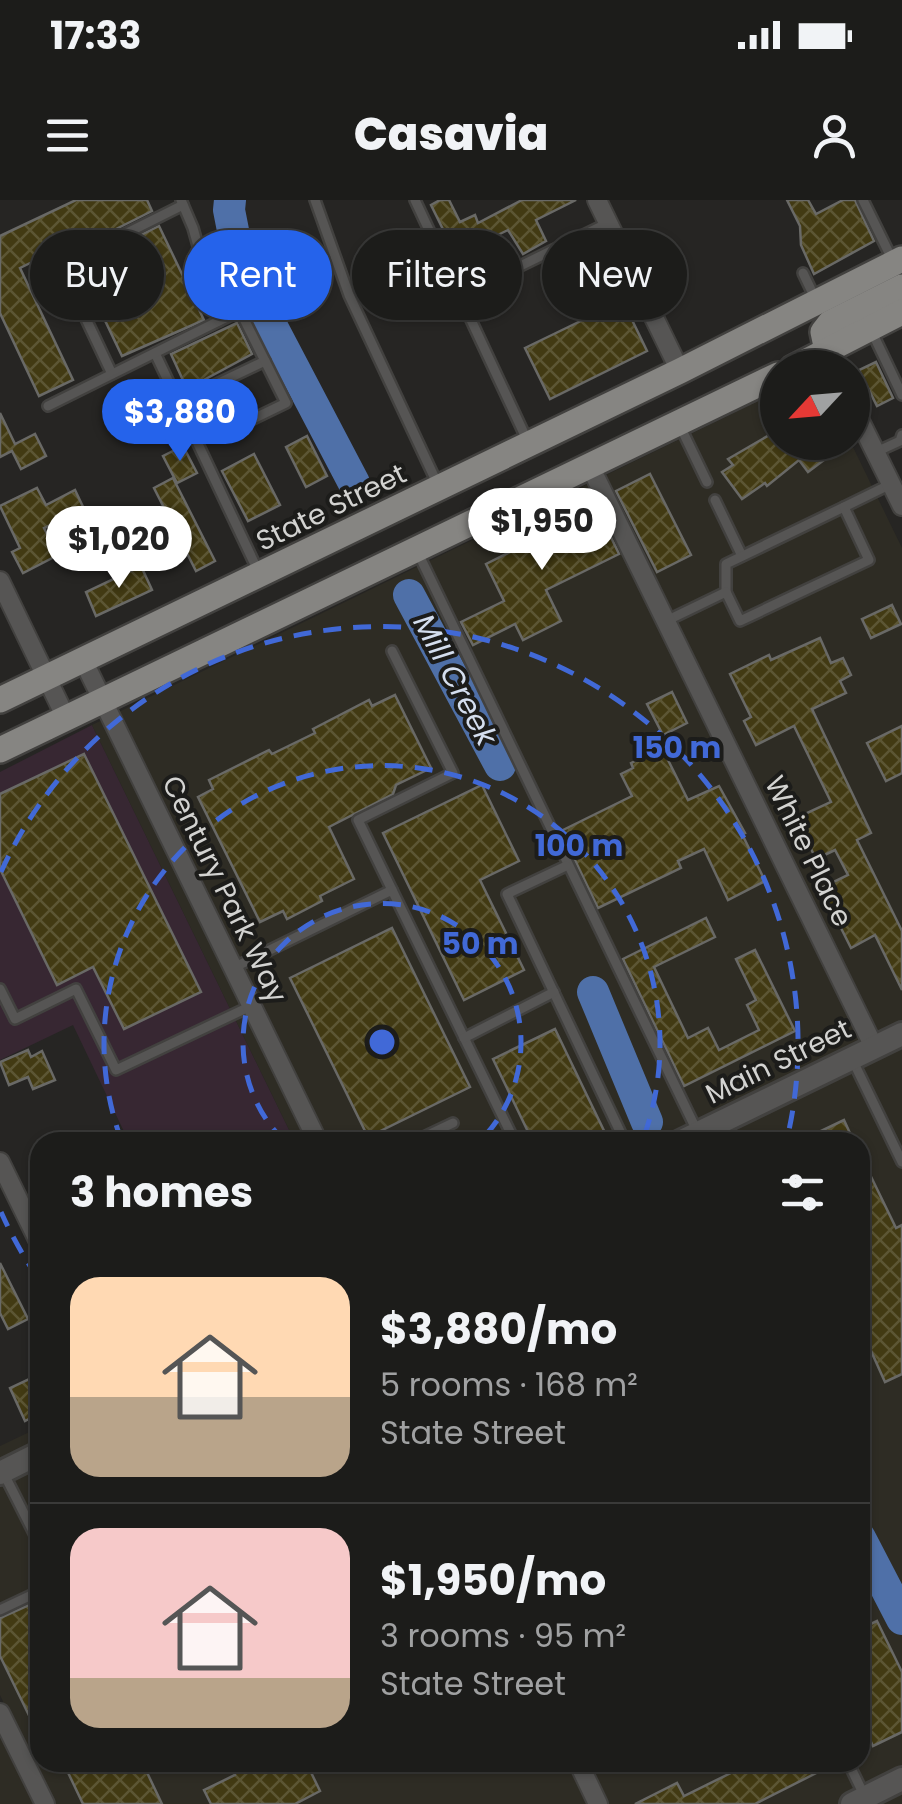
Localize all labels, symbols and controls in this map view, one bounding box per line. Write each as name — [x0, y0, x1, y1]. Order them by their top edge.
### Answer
text: 17:33 — [50, 9, 141, 62]
text: Casavia — [354, 103, 548, 166]
icon: menu — [40, 108, 95, 163]
icon: person — [807, 108, 862, 163]
chip: Buy — [30, 230, 164, 320]
chip: Rent — [184, 230, 332, 320]
chip: Filters — [352, 230, 522, 320]
chip: New — [542, 230, 687, 320]
north arrow — [760, 350, 870, 460]
map controls — [760, 350, 870, 460]
pin: $3,880 — [99, 379, 261, 464]
text: $3,880 — [124, 389, 236, 434]
street label: State Street — [250, 454, 413, 561]
pin: $1,950 — [461, 488, 623, 573]
text: $1,950 — [490, 498, 594, 543]
pin: $1,020 — [38, 506, 200, 591]
text: $1,020 — [68, 516, 170, 561]
water label: Mill Creek — [403, 606, 509, 755]
text: 150 m — [633, 726, 721, 769]
street label: Century Park Way — [153, 769, 297, 1010]
street label: White Place — [755, 769, 862, 933]
text: 100 m — [535, 824, 623, 867]
text: 50 m — [441, 922, 519, 965]
street label: Main Street — [699, 1009, 857, 1113]
centre of rings — [364, 1024, 400, 1060]
text: 3 homes — [70, 1163, 253, 1222]
icon: filters — [775, 1165, 830, 1220]
text: $3,880/mo — [380, 1300, 617, 1359]
icon: home — [150, 1317, 270, 1437]
text: 5 rooms · 168 m² — [380, 1362, 638, 1407]
text: State Street — [380, 1410, 566, 1455]
text: $1,950/mo — [380, 1551, 606, 1610]
icon: home — [150, 1568, 270, 1688]
text: 3 rooms · 95 m² — [380, 1613, 626, 1658]
text: State Street — [380, 1661, 566, 1706]

